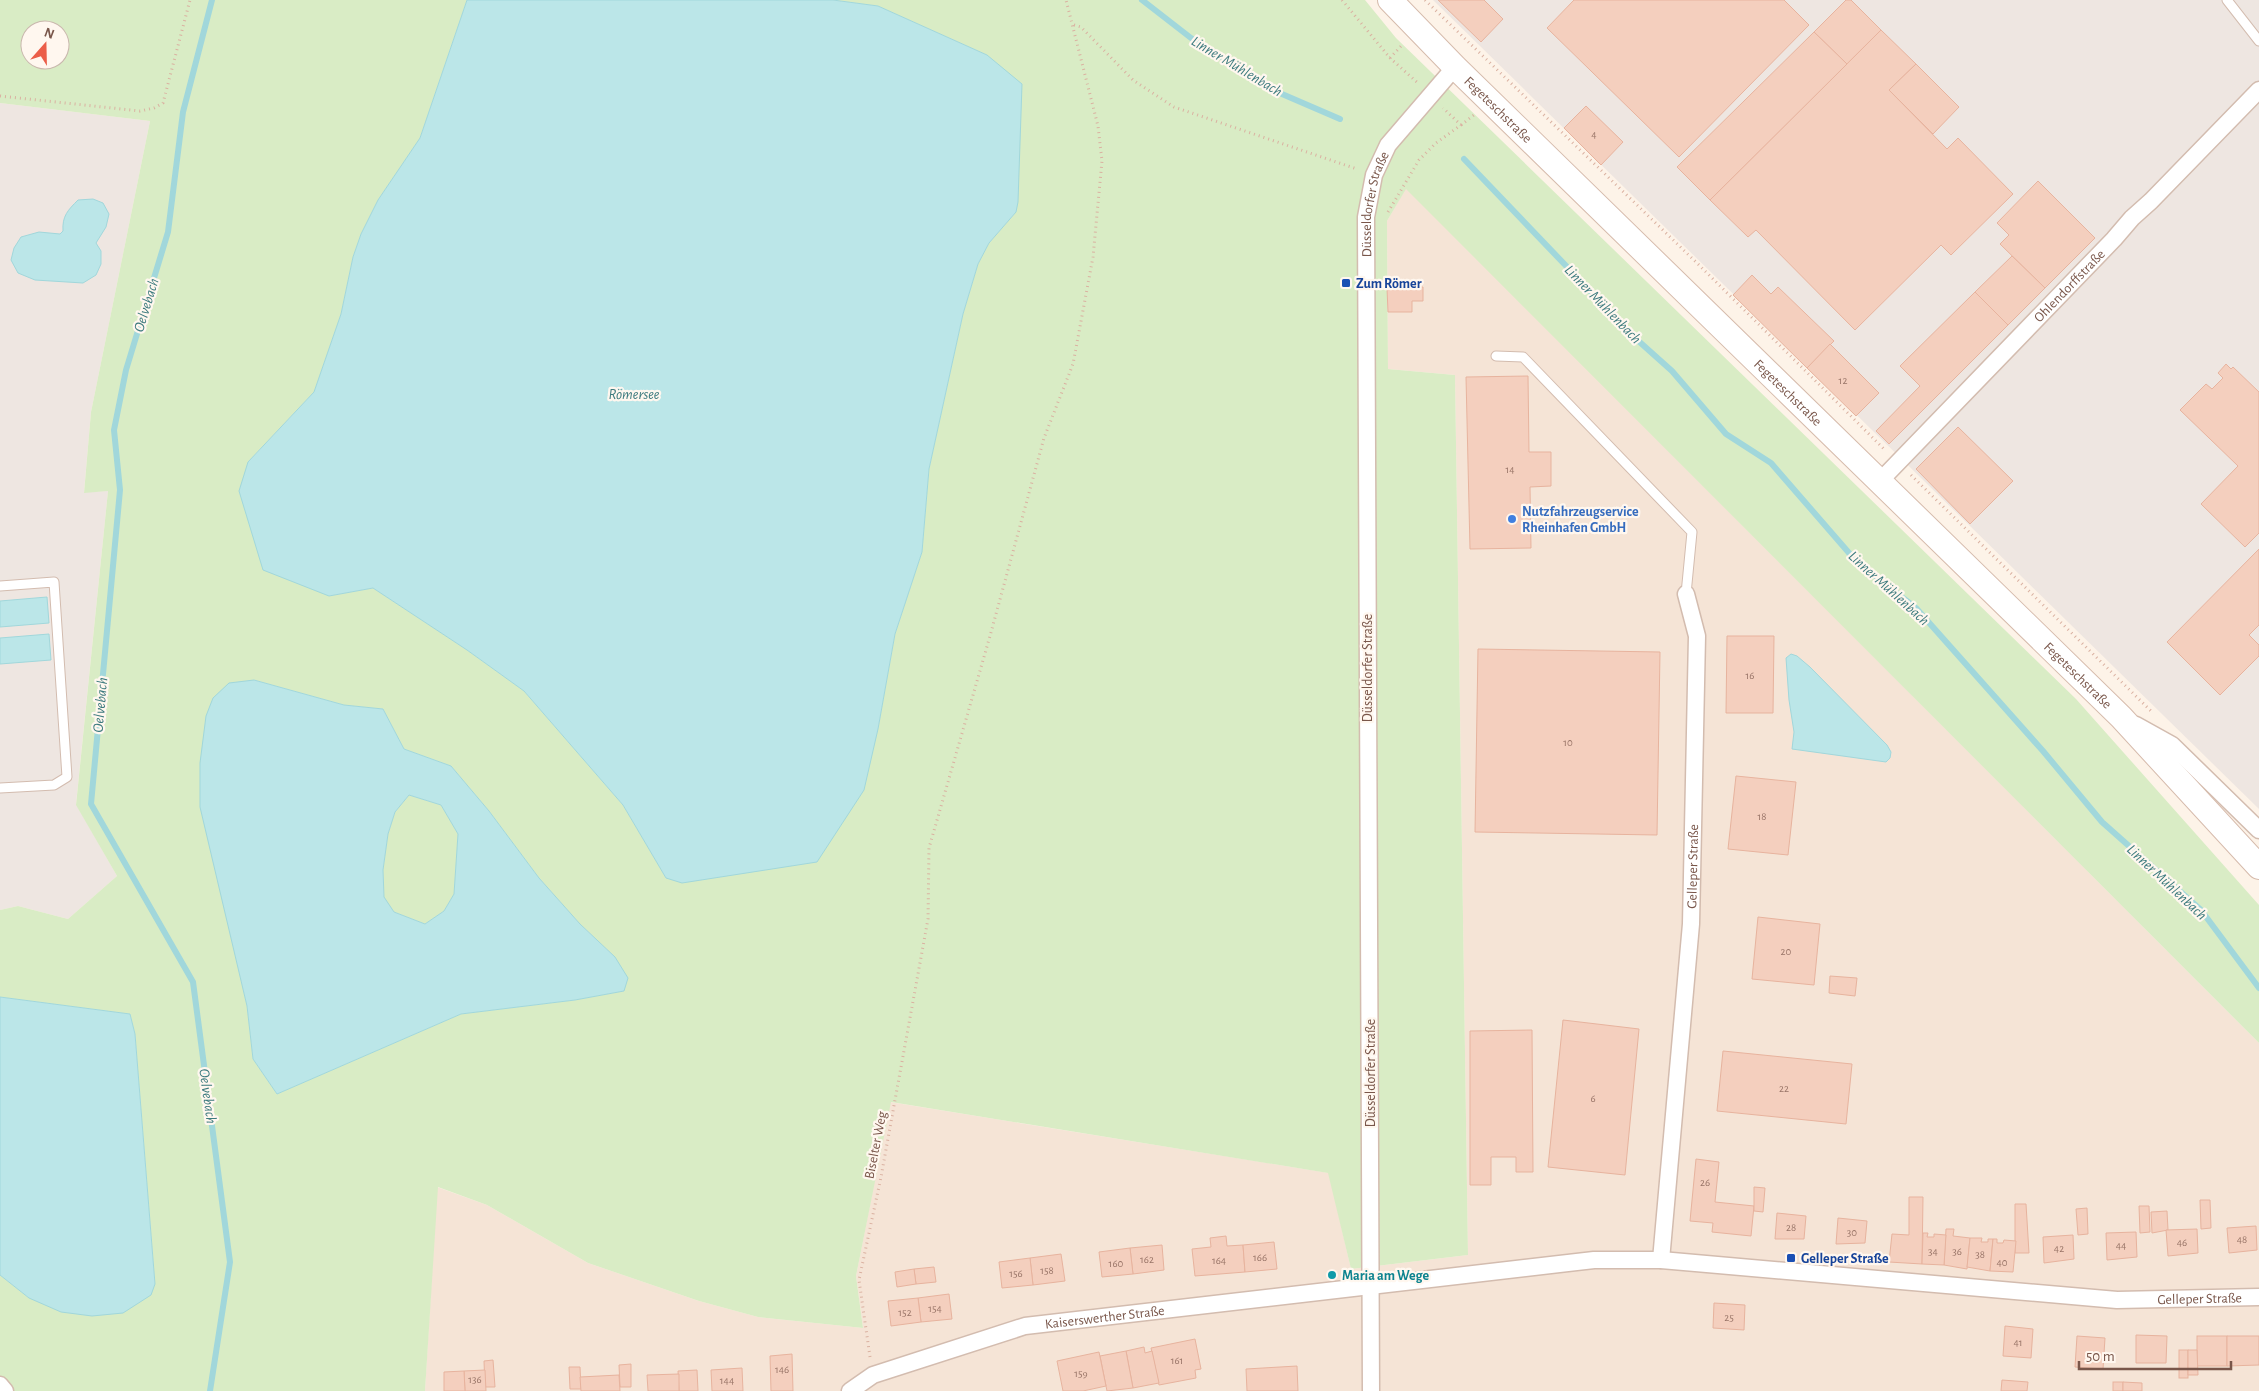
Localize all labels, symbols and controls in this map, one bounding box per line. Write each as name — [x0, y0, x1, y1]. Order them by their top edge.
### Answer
north arrow — [20, 20, 70, 70]
text: N — [42, 25, 56, 42]
water label: Linner Mühlenbach — [1189, 34, 1285, 99]
street label: Fegeteschstraße — [1461, 74, 1534, 146]
house number: 4 — [1591, 129, 1597, 140]
street label: Düsseldorfer Straße — [1360, 149, 1392, 257]
street label: Ohlendorffstraße — [2032, 247, 2108, 325]
water label: Linner Mühlenbach — [1562, 262, 1644, 347]
water label: Oelvebach — [131, 276, 162, 334]
marker: Zum Römer — [1340, 277, 1352, 289]
place label: Zum Römer — [1356, 277, 1422, 291]
street label: Fegeteschstraße — [1751, 357, 1824, 429]
house number: 12 — [1839, 375, 1847, 386]
water label: Römersee — [609, 387, 660, 402]
house number: 14 — [1505, 464, 1515, 475]
place label: Nutzfahrzeugservice Rheinhafen GmbH — [1522, 505, 1639, 535]
marker: Nutzfahrzeugservice Rheinhafen GmbH — [1506, 513, 1518, 525]
water label: Linner Mühlenbach — [1845, 548, 1932, 628]
street label: Düsseldorfer Straße — [1361, 614, 1375, 722]
street label: Fegeteschstraße — [2041, 640, 2114, 712]
house number: 16 — [1746, 670, 1754, 681]
water label: Oelvebach — [91, 677, 110, 733]
house number: 10 — [1563, 737, 1573, 748]
house number: 18 — [1758, 811, 1767, 822]
street label: Gelleper Straße — [1685, 824, 1701, 909]
water label: Linner Mühlenbach — [2124, 842, 2209, 923]
house number: 20 — [1781, 946, 1792, 957]
street label: Düsseldorfer Straße — [1364, 1019, 1378, 1127]
water label: Oelvebach — [196, 1068, 219, 1125]
house number: 22 — [1779, 1083, 1789, 1094]
house number: 6 — [1590, 1093, 1596, 1104]
street label: Biselter Weg — [863, 1110, 889, 1180]
house number: 26 — [1700, 1177, 1710, 1188]
house number: 28 — [1786, 1222, 1796, 1233]
house number: 30 — [1847, 1227, 1857, 1238]
house number: 48 — [2237, 1234, 2247, 1245]
house number: 46 — [2177, 1237, 2187, 1248]
house number: 44 — [2116, 1240, 2126, 1251]
house number: 42 — [2054, 1243, 2064, 1254]
house number: 34 — [1928, 1246, 1938, 1257]
house number: 36 — [1952, 1246, 1962, 1257]
house number: 38 — [1975, 1249, 1985, 1260]
house number: 166 — [1253, 1252, 1267, 1263]
marker: Gelleper Straße — [1785, 1252, 1797, 1264]
place label: Gelleper Straße — [1801, 1252, 1889, 1266]
house number: 162 — [1140, 1254, 1154, 1265]
house number: 164 — [1212, 1255, 1226, 1266]
house number: 40 — [1996, 1257, 2008, 1268]
house number: 160 — [1109, 1258, 1124, 1269]
house number: 158 — [1040, 1265, 1054, 1276]
house number: 156 — [1009, 1268, 1023, 1279]
marker: Maria am Wege — [1326, 1269, 1338, 1281]
place label: Maria am Wege — [1342, 1269, 1429, 1283]
street label: Gelleper Straße — [2157, 1291, 2242, 1307]
house number: 154 — [928, 1303, 942, 1314]
street label: Kaiserswerther Straße — [1044, 1304, 1165, 1332]
house number: 152 — [898, 1307, 912, 1318]
house number: 25 — [1724, 1312, 1734, 1323]
house number: 41 — [2013, 1337, 2023, 1348]
scale bar — [2079, 1338, 2232, 1370]
text: 50 m — [2086, 1349, 2115, 1364]
house number: 161 — [1171, 1355, 1183, 1366]
house number: 146 — [775, 1364, 789, 1375]
house number: 159 — [1074, 1368, 1088, 1379]
house number: 136 — [468, 1374, 482, 1385]
house number: 144 — [720, 1375, 734, 1386]

